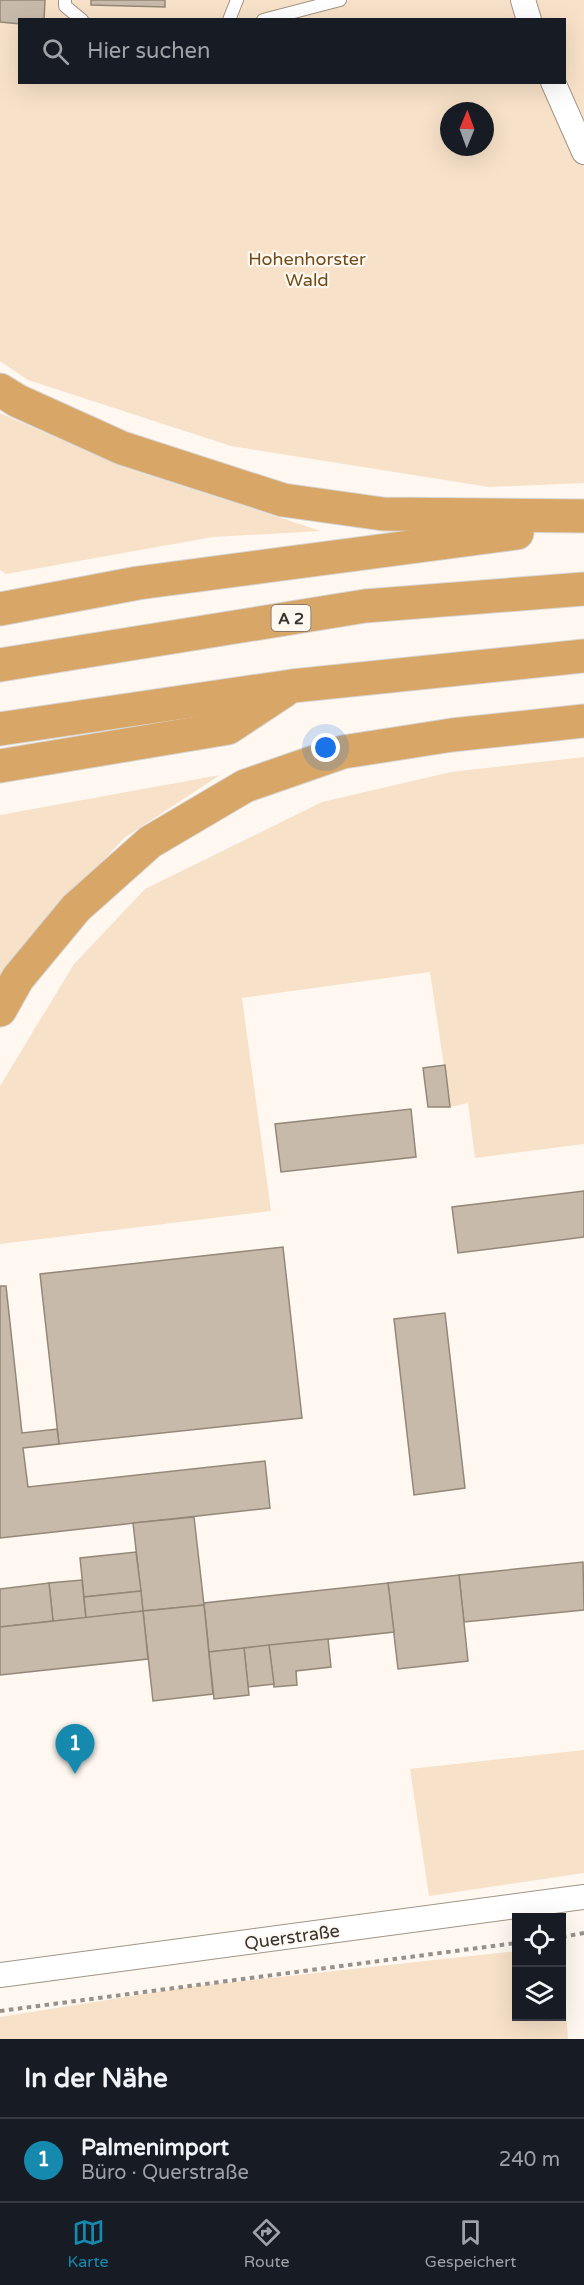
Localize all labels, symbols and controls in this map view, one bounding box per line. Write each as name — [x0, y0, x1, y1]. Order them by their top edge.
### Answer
search box — [18, 18, 566, 84]
icon: search — [39, 35, 72, 68]
text: Hier suchen — [87, 38, 210, 64]
north arrow — [440, 102, 494, 156]
park label: Hohenhorster Wald — [248, 248, 366, 291]
road number: A 2 — [272, 605, 310, 631]
your location — [311, 733, 340, 762]
pin: 1 — [56, 1724, 94, 1774]
map controls — [512, 1913, 566, 2021]
button: locate — [512, 1913, 566, 1967]
street label: Querstraße — [243, 1919, 341, 1955]
button: layers — [512, 1967, 566, 2021]
text: In der Nähe — [24, 2063, 168, 2094]
text: Palmenimport — [81, 2135, 229, 2161]
text: 1 — [37, 2148, 50, 2172]
text: 240 m — [499, 2148, 560, 2172]
text: Büro · Querstraße — [81, 2161, 249, 2185]
tab: Karte — [68, 2216, 109, 2272]
tab: Route — [244, 2216, 290, 2272]
tab: Gespeichert — [425, 2216, 516, 2272]

